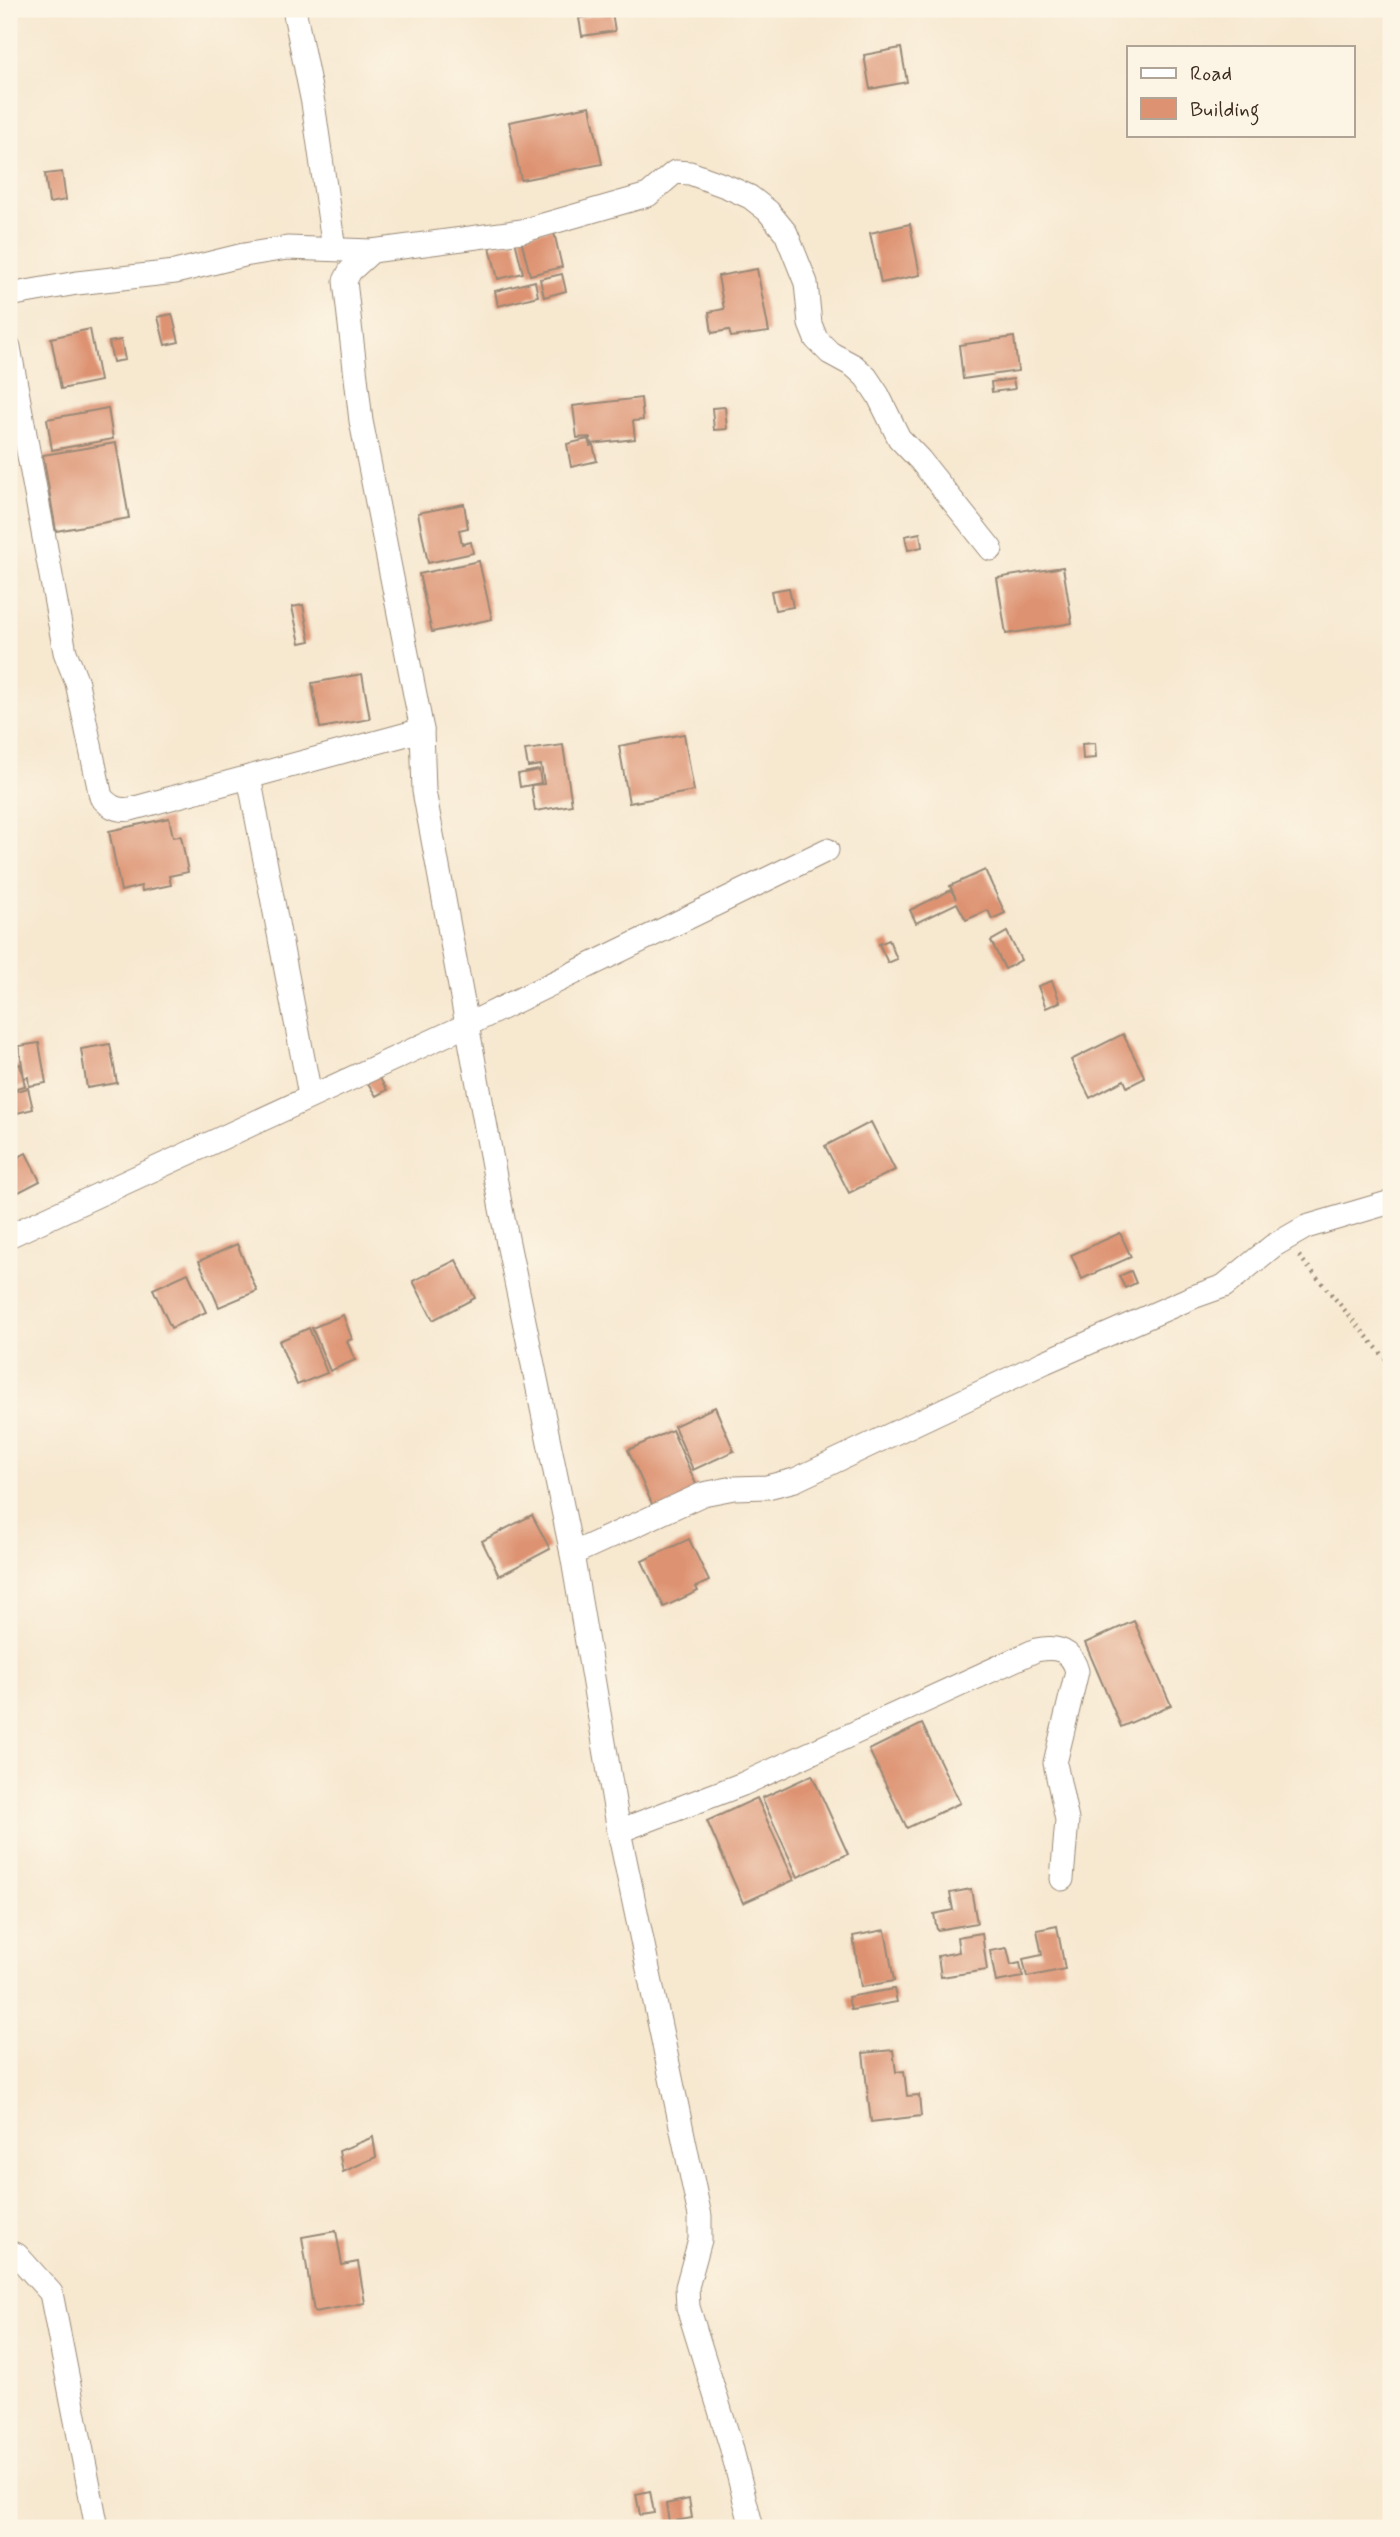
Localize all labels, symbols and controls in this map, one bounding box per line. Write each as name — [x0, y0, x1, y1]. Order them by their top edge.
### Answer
legend — [1127, 46, 1354, 136]
text: Road — [1190, 60, 1232, 88]
text: Building — [1190, 96, 1260, 126]

